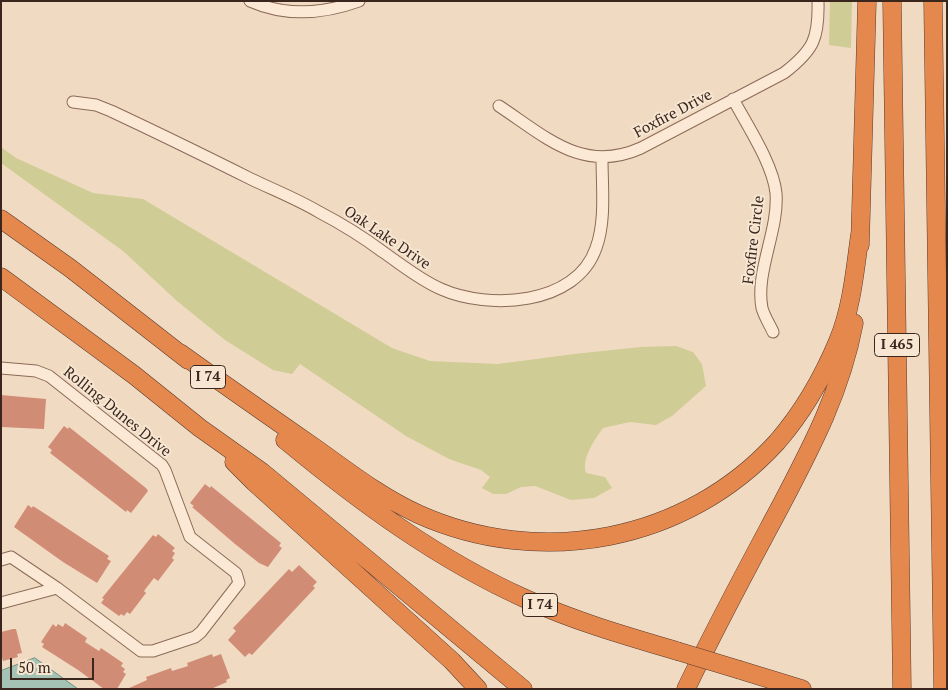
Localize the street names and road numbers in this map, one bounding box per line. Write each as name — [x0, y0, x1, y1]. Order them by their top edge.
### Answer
street label: Foxfire Drive — [631, 86, 715, 142]
street label: Foxfire Circle — [740, 195, 768, 285]
street label: Oak Lake Drive — [340, 202, 434, 274]
road number: I 465 — [874, 334, 920, 356]
street label: Rolling Dunes Drive — [60, 363, 174, 461]
road number: I 74 — [190, 366, 226, 388]
road number: I 74 — [522, 594, 558, 616]

